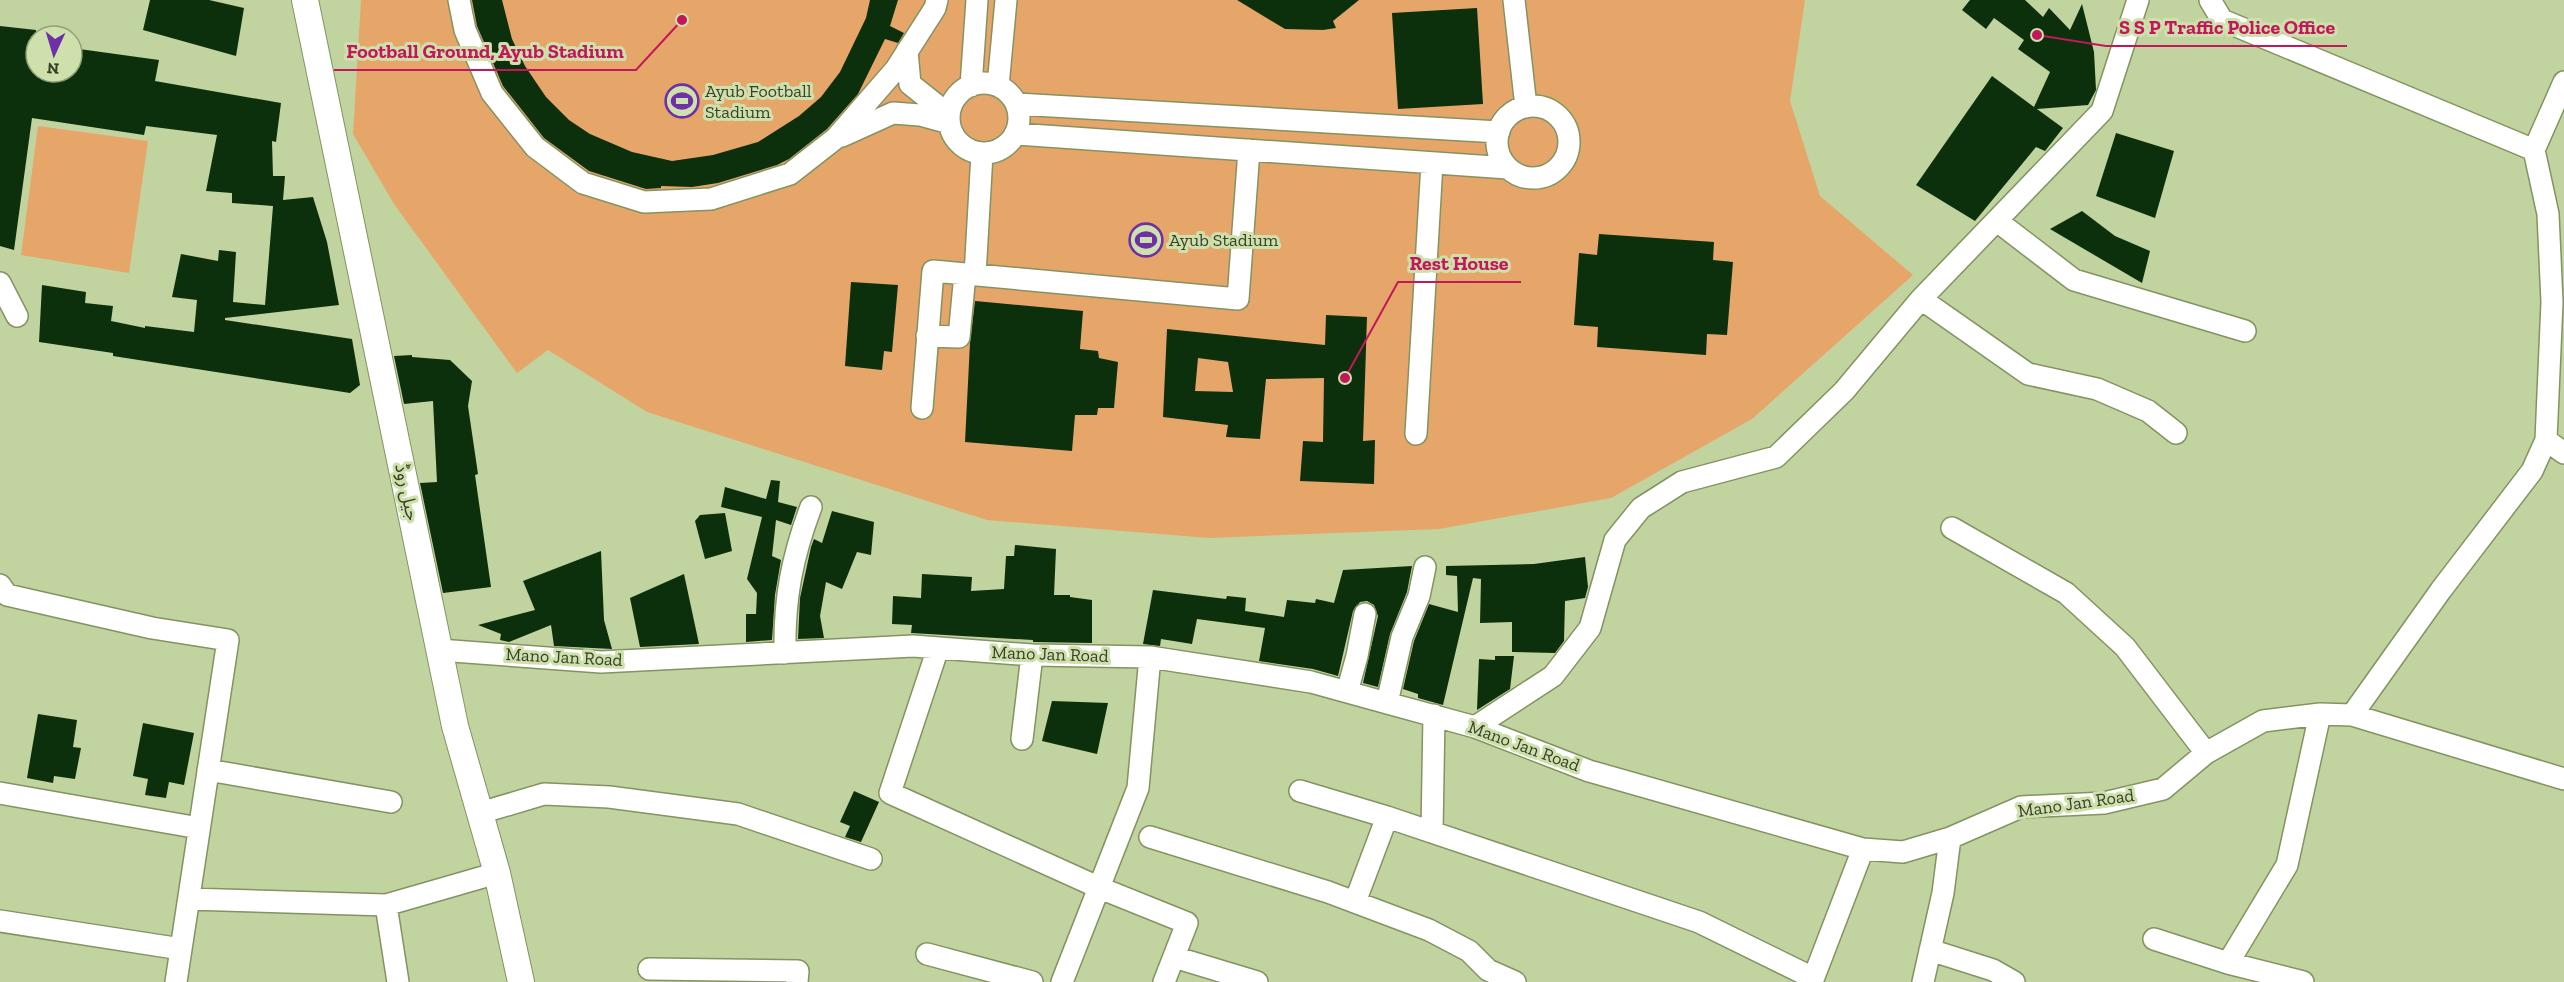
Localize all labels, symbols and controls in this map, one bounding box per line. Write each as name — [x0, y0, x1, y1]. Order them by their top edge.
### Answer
callout: S S P Traffic Police Office — [2106, 8, 2347, 46]
text: S S P Traffic Police Office — [2119, 15, 2335, 39]
north arrow — [24, 24, 84, 84]
callout: Football Ground, Ayub Stadium — [334, 32, 636, 70]
text: Football Ground, Ayub Stadium — [346, 39, 624, 63]
text: N — [46, 59, 60, 78]
place label: Ayub Football Stadium — [705, 80, 812, 123]
sports icon: Ayub Football Stadium — [664, 83, 700, 119]
sports icon: Ayub Stadium — [1128, 222, 1164, 258]
place label: Ayub Stadium — [1169, 229, 1279, 251]
callout: Rest House — [1398, 244, 1521, 282]
text: Rest House — [1410, 251, 1509, 275]
street label: جیل روڈ — [390, 461, 424, 523]
street label: Mano Jan Road — [991, 641, 1109, 667]
street label: Mano Jan Road — [505, 643, 623, 671]
street label: Mano Jan Road — [1465, 716, 1583, 776]
street label: Mano Jan Road — [2016, 784, 2136, 822]

